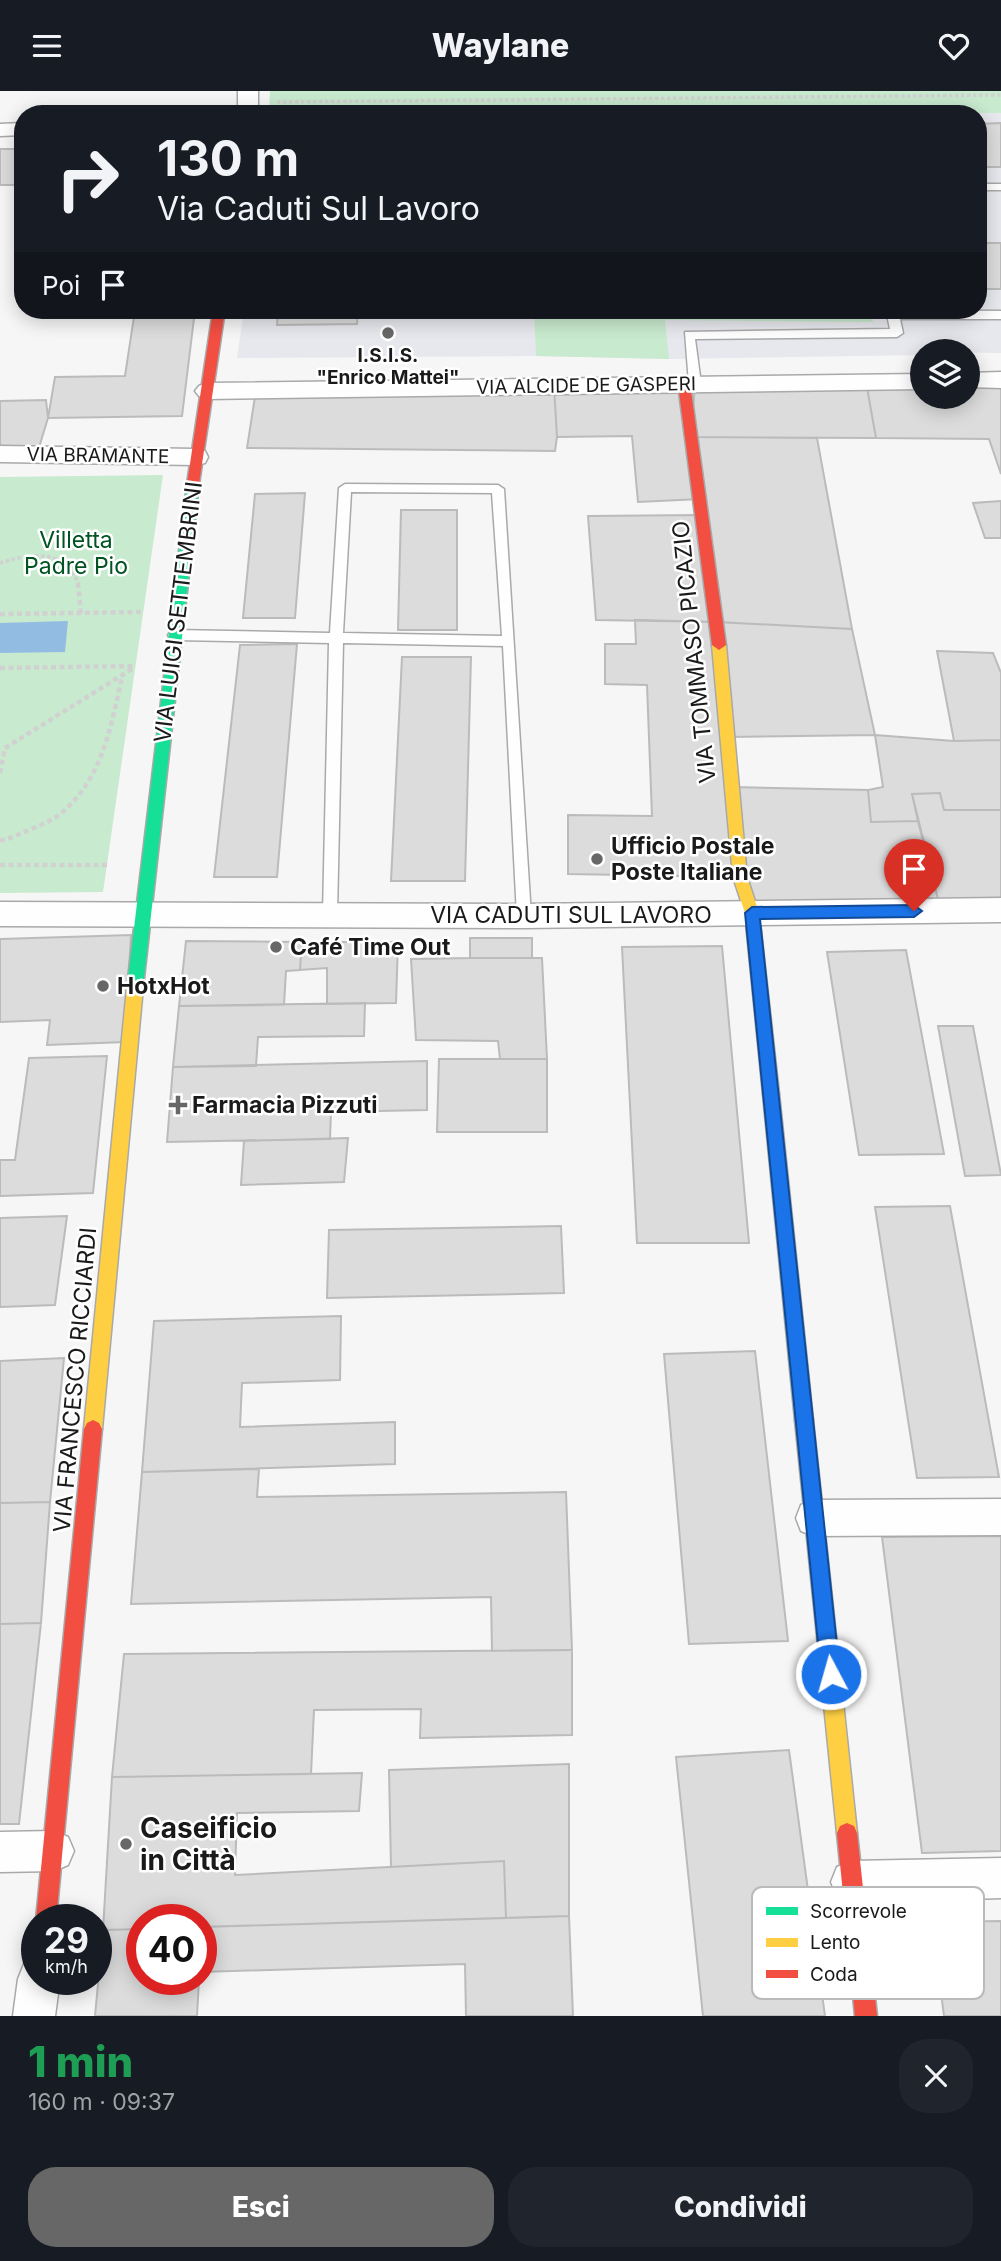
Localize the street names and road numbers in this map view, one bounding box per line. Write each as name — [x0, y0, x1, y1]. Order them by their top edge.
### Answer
street label: VIA ALCIDE DE GASPERI — [476, 372, 696, 399]
street label: VIA BRAMANTE — [26, 443, 170, 468]
street label: VIA LUIGI SETTEMBRINI — [148, 480, 208, 744]
street label: VIA TOMMASO PICAZIO — [666, 519, 722, 785]
street label: VIA CADUTI SUL LAVORO — [430, 901, 712, 929]
street label: VIA FRANCESCO RICCIARDI — [48, 1226, 102, 1534]

